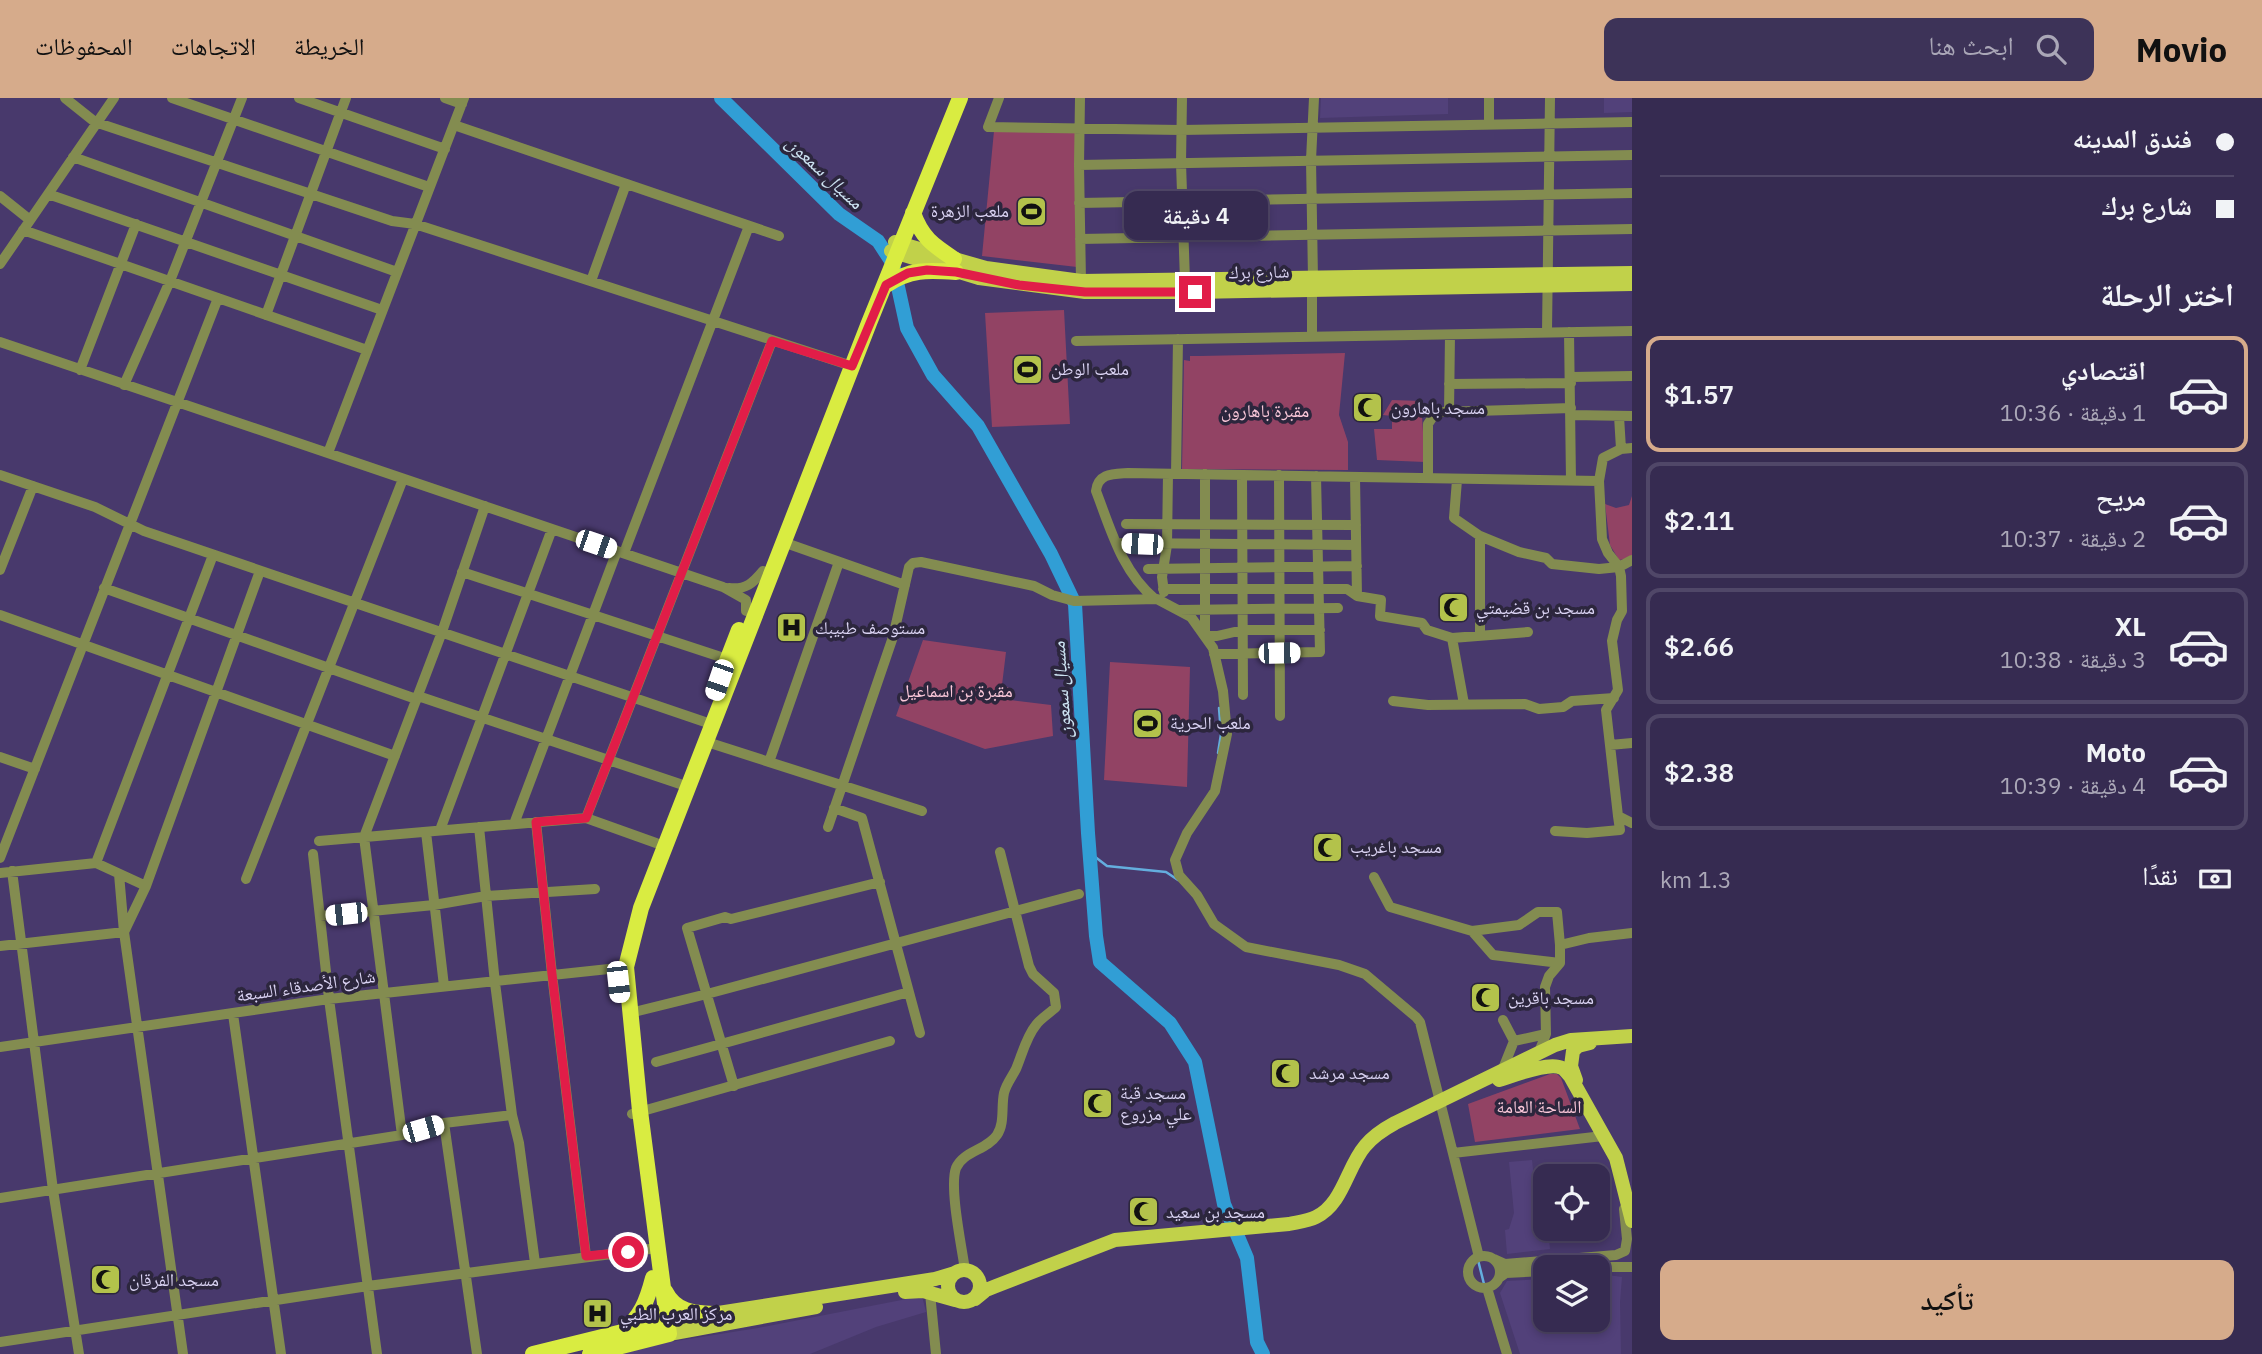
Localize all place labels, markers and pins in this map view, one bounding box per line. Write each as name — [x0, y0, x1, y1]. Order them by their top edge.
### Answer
sports icon: ملعب الزهرة — [1015, 194, 1049, 228]
place label: ملعب الزهرة — [931, 199, 1009, 222]
sports icon: ملعب الوطن — [1011, 352, 1045, 386]
place label: ملعب الوطن — [1051, 357, 1129, 380]
mosque icon: مسجد باهارون — [1351, 391, 1385, 425]
place label: مسجد باهارون — [1391, 396, 1485, 419]
mosque icon: مسجد بن قضيمتي — [1436, 591, 1470, 625]
place label: مسجد بن قضيمتي — [1476, 596, 1595, 623]
hospital icon: مستوصف طبيبك — [775, 611, 809, 645]
place label: مستوصف طبيبك — [815, 616, 925, 639]
sports icon: ملعب الحرية — [1130, 706, 1164, 740]
place label: ملعب الحرية — [1170, 711, 1251, 734]
mosque icon: مسجد باغريب — [1310, 830, 1344, 864]
place label: مسجد باغريب — [1350, 835, 1442, 858]
mosque icon: مسجد باقرين — [1468, 981, 1502, 1015]
place label: مسجد باقرين — [1508, 986, 1594, 1009]
mosque icon: مسجد مرشد — [1269, 1056, 1303, 1090]
place label: مسجد مرشد — [1309, 1061, 1390, 1084]
place label: مسجد قبة علي مزروع — [1120, 1081, 1192, 1129]
mosque icon: مسجد قبة علي مزروع — [1080, 1086, 1114, 1120]
mosque icon: مسجد بن سعيد — [1126, 1195, 1160, 1229]
place label: مسجد بن سعيد — [1166, 1200, 1265, 1223]
mosque icon: مسجد الفرقان — [89, 1263, 123, 1297]
place label: مسجد الفرقان — [129, 1268, 219, 1291]
hospital icon: مركز العرب الطبي — [580, 1297, 614, 1331]
place label: مركز العرب الطبي — [620, 1302, 732, 1329]

